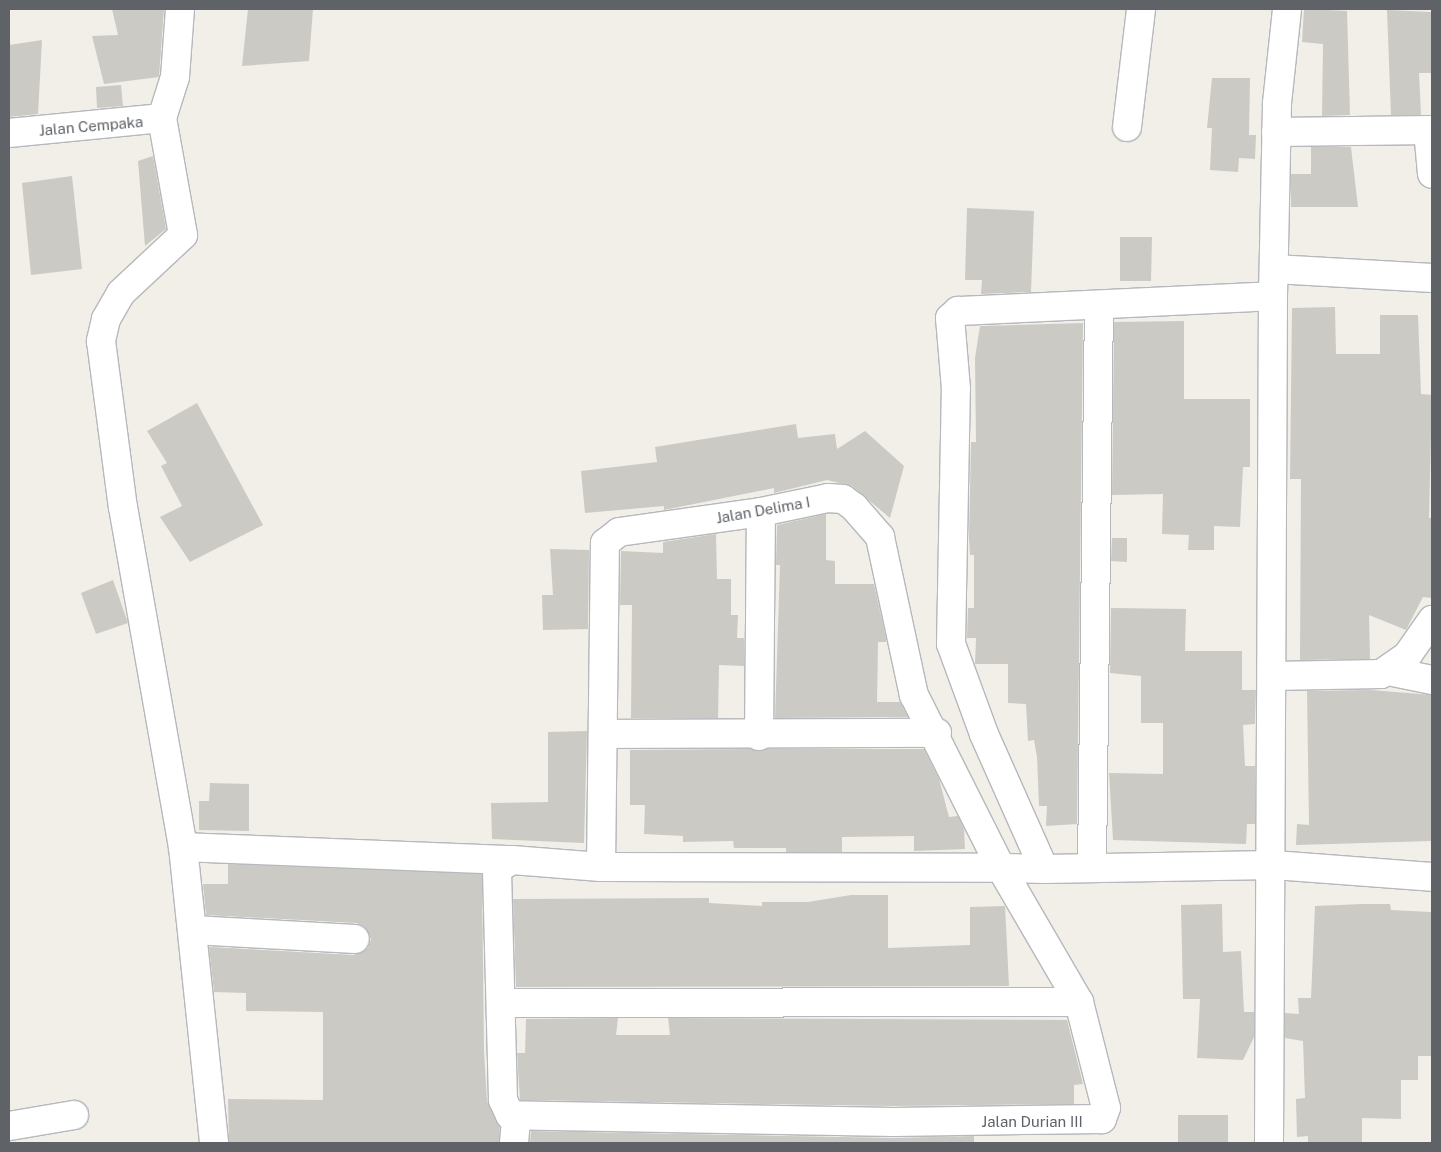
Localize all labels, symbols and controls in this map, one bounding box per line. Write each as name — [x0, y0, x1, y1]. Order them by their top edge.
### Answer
street label: Jalan Cempaka — [38, 112, 144, 140]
street label: Jalan Delima I — [714, 493, 812, 527]
street label: Jalan Durian III — [981, 1113, 1083, 1131]

